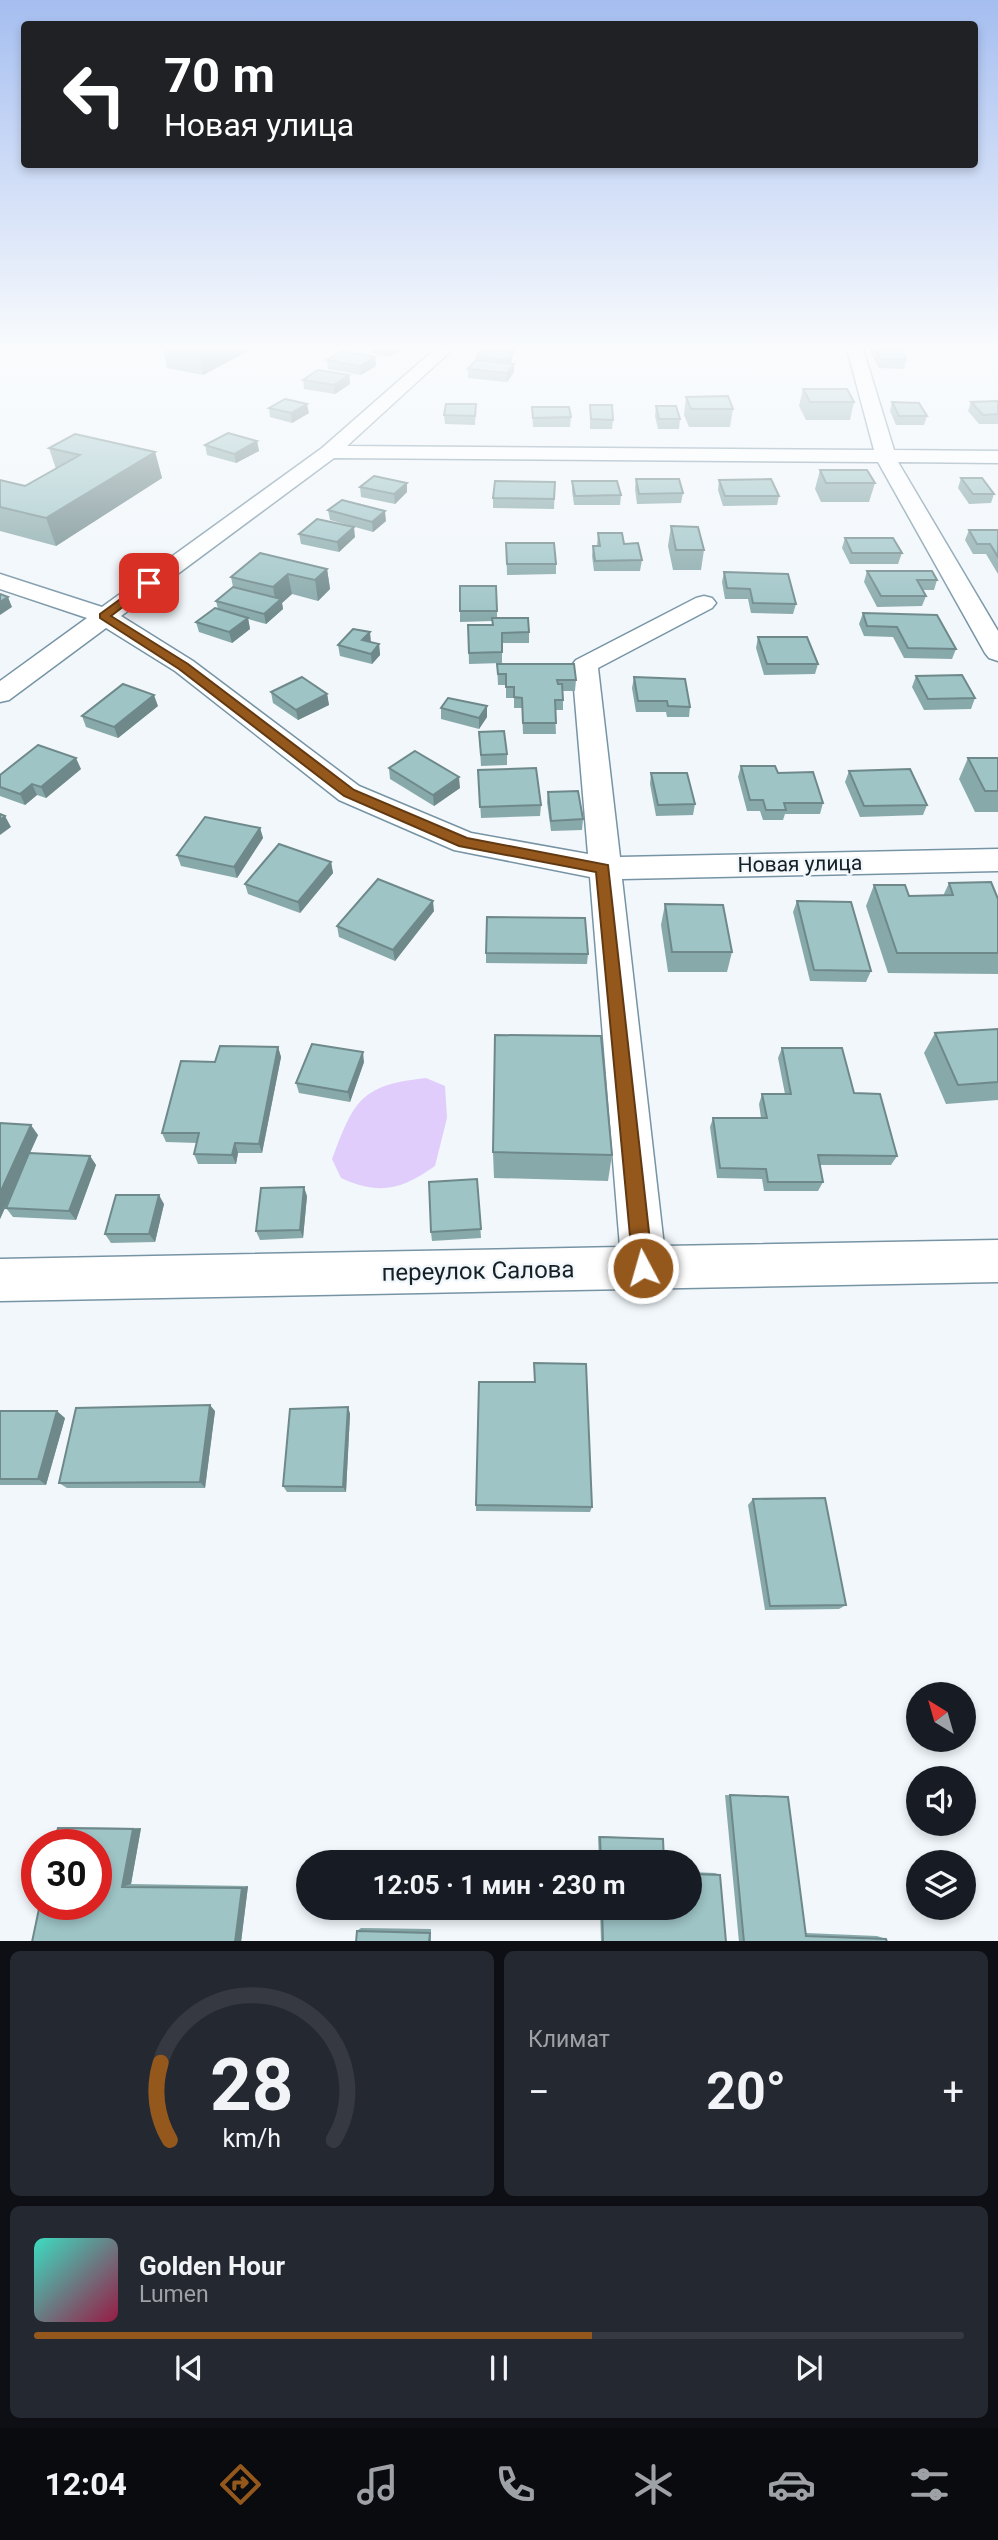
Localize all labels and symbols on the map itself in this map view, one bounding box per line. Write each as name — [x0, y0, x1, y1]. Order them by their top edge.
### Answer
pin — [119, 553, 179, 613]
street label: Новая улица — [737, 851, 863, 877]
position arrow — [606, 1231, 680, 1305]
street label: переулок Салова — [381, 1255, 575, 1287]
north arrow — [906, 1682, 976, 1752]
speed limit sign: 30 — [21, 1829, 112, 1920]

